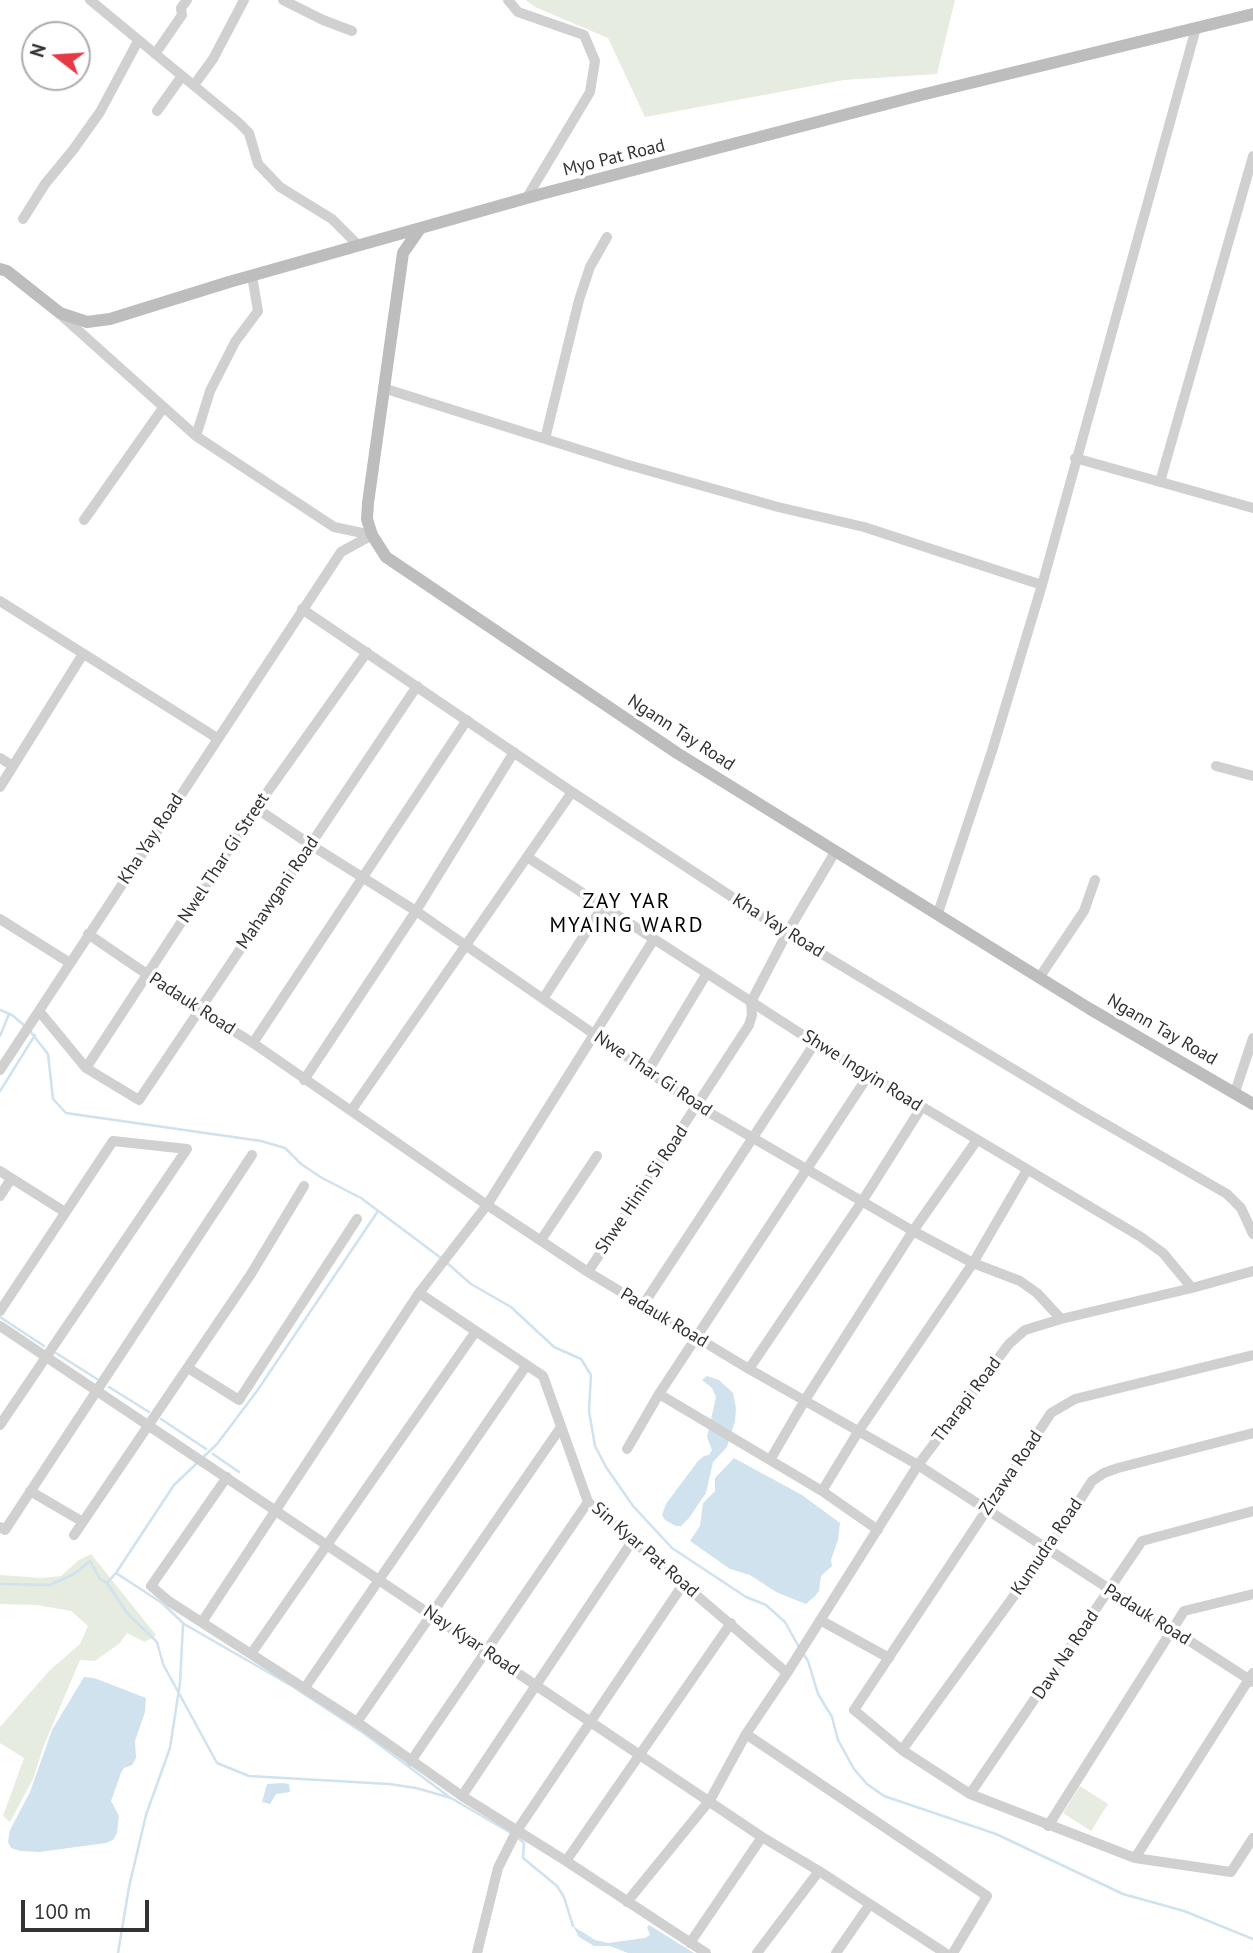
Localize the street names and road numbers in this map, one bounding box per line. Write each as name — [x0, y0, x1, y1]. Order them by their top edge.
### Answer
street label: Myo Pat Road — [561, 135, 667, 181]
street label: Ngann Tay Road — [623, 690, 739, 776]
street label: Nwel Thar Gi Street — [174, 789, 274, 927]
street label: Kha Yay Road — [114, 790, 188, 888]
street label: Mahawgani Road — [232, 833, 324, 953]
street label: Kha Yay Road — [728, 889, 828, 963]
street label: Padauk Road — [145, 968, 239, 1040]
street label: Ngann Tay Road — [1103, 990, 1221, 1070]
street label: Shwe Ingyin Road — [798, 1026, 926, 1116]
street label: Nwe Thar Gi Road — [590, 1027, 716, 1121]
street label: Shwe Hinin Si Road — [591, 1122, 693, 1258]
street label: Padauk Road — [616, 1283, 712, 1353]
street label: Tharapi Road — [928, 1353, 1006, 1447]
street label: Zizawa Road — [975, 1427, 1047, 1519]
street label: Kumudra Road — [1007, 1494, 1087, 1600]
street label: Sin Kyar Pat Road — [587, 1498, 703, 1602]
street label: Padauk Road — [1100, 1580, 1194, 1650]
street label: Nay Kyar Road — [419, 1601, 523, 1681]
street label: Daw Na Road — [1028, 1606, 1104, 1704]

